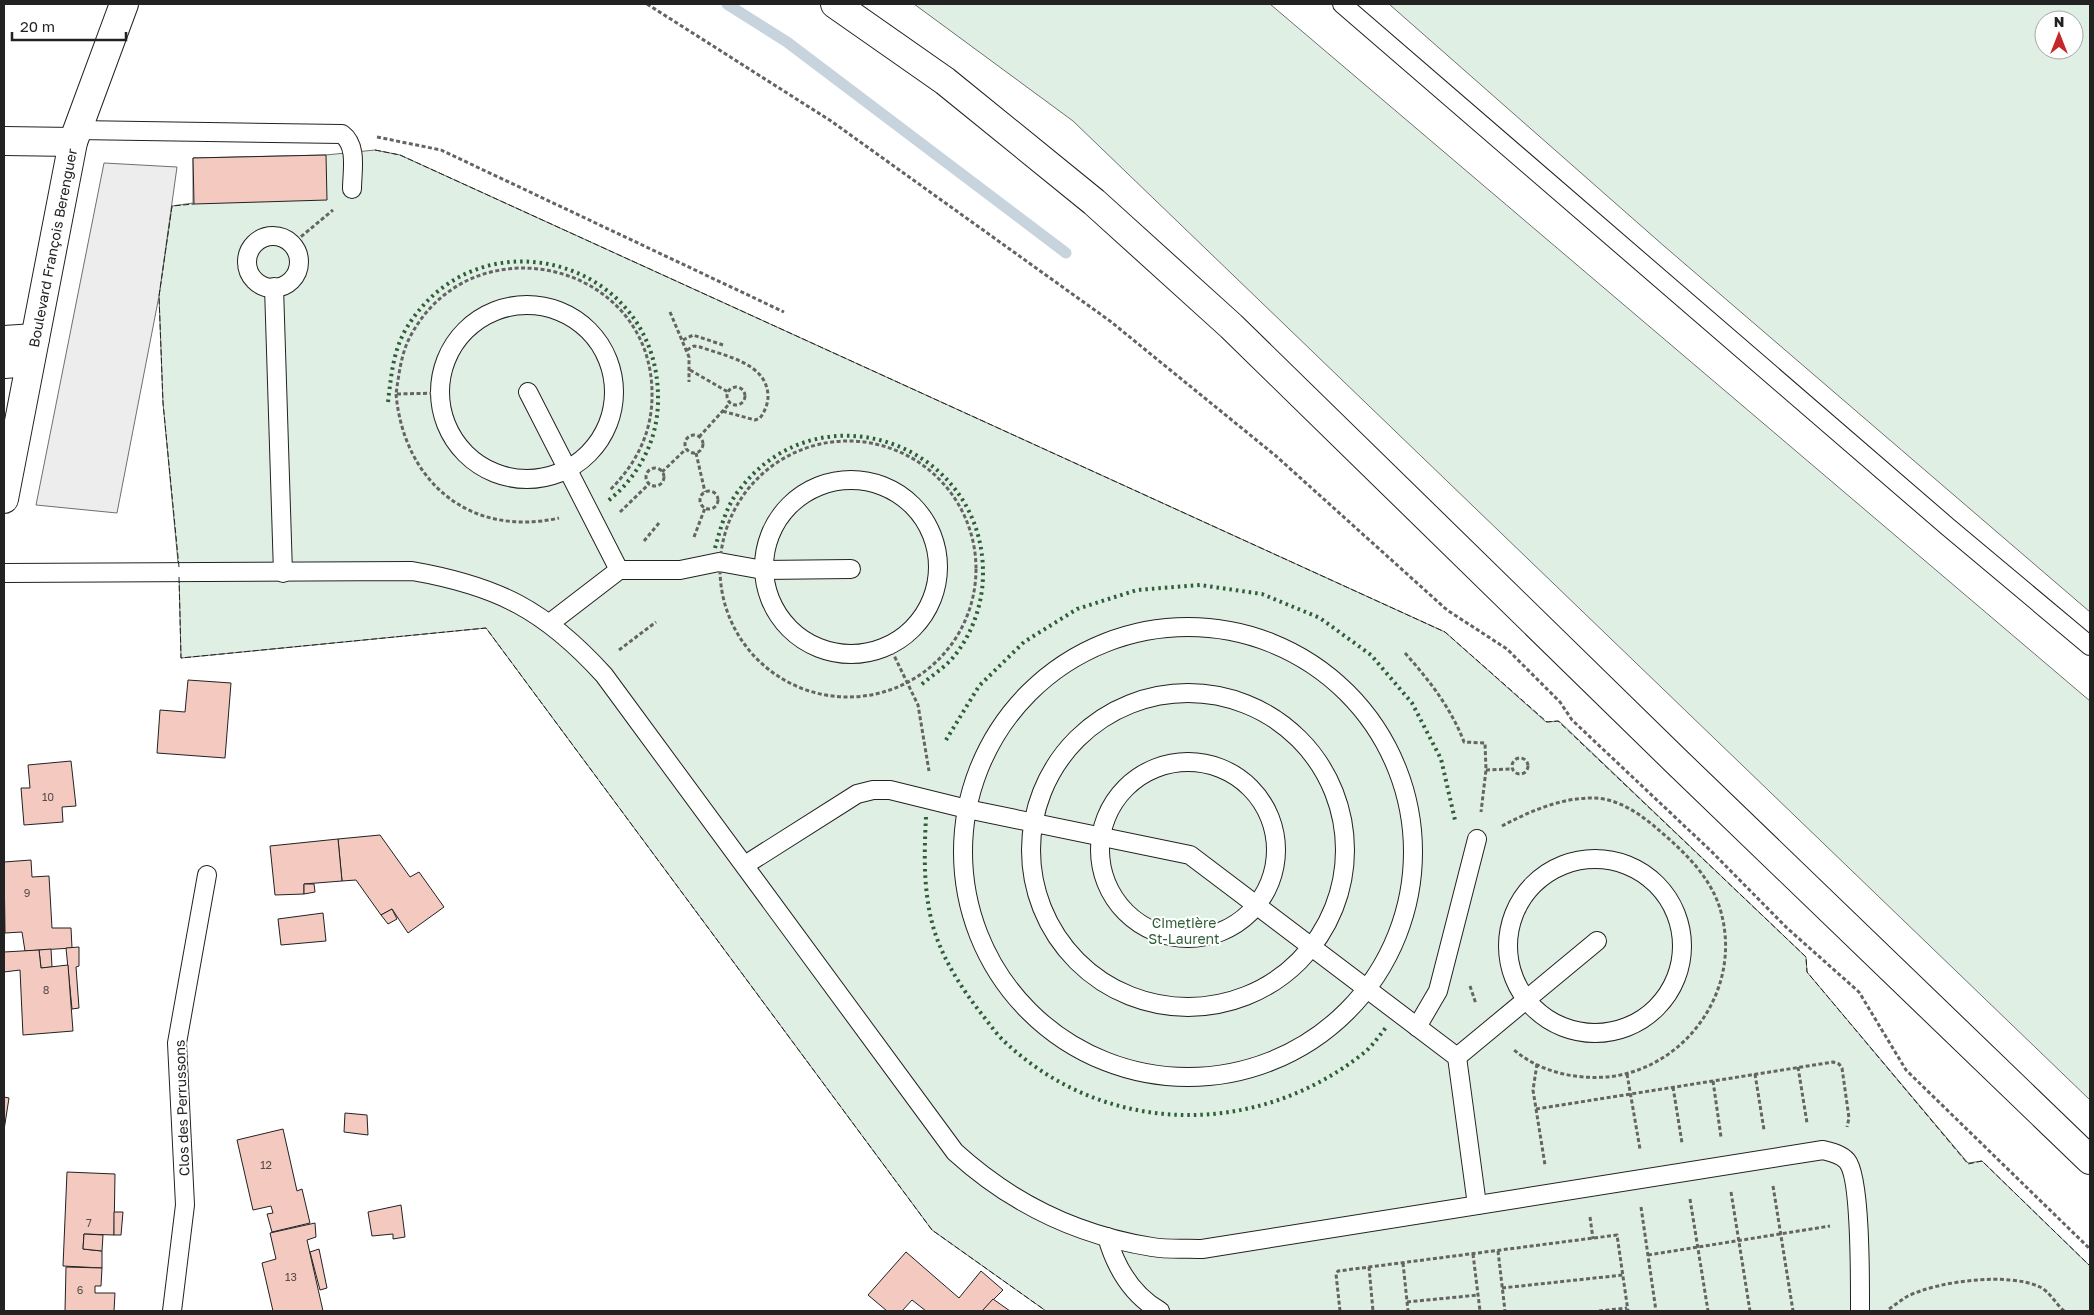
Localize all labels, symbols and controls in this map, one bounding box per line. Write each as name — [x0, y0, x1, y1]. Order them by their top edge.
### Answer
scale bar — [12, 10, 126, 42]
north arrow — [2034, 10, 2084, 60]
text: N — [2054, 13, 2064, 30]
text: 20 m — [20, 17, 55, 35]
street label: Boulevard François Berenguer — [25, 146, 80, 349]
house number: 10 — [42, 790, 54, 803]
house number: 9 — [24, 886, 30, 899]
park label: Cimetière St-Laurent — [1148, 914, 1220, 947]
house number: 8 — [43, 983, 50, 996]
street label: Clos des Perrussons — [171, 1039, 192, 1177]
house number: 12 — [260, 1158, 272, 1171]
house number: 7 — [86, 1216, 92, 1229]
house number: 13 — [285, 1270, 297, 1283]
house number: 6 — [77, 1283, 84, 1296]

